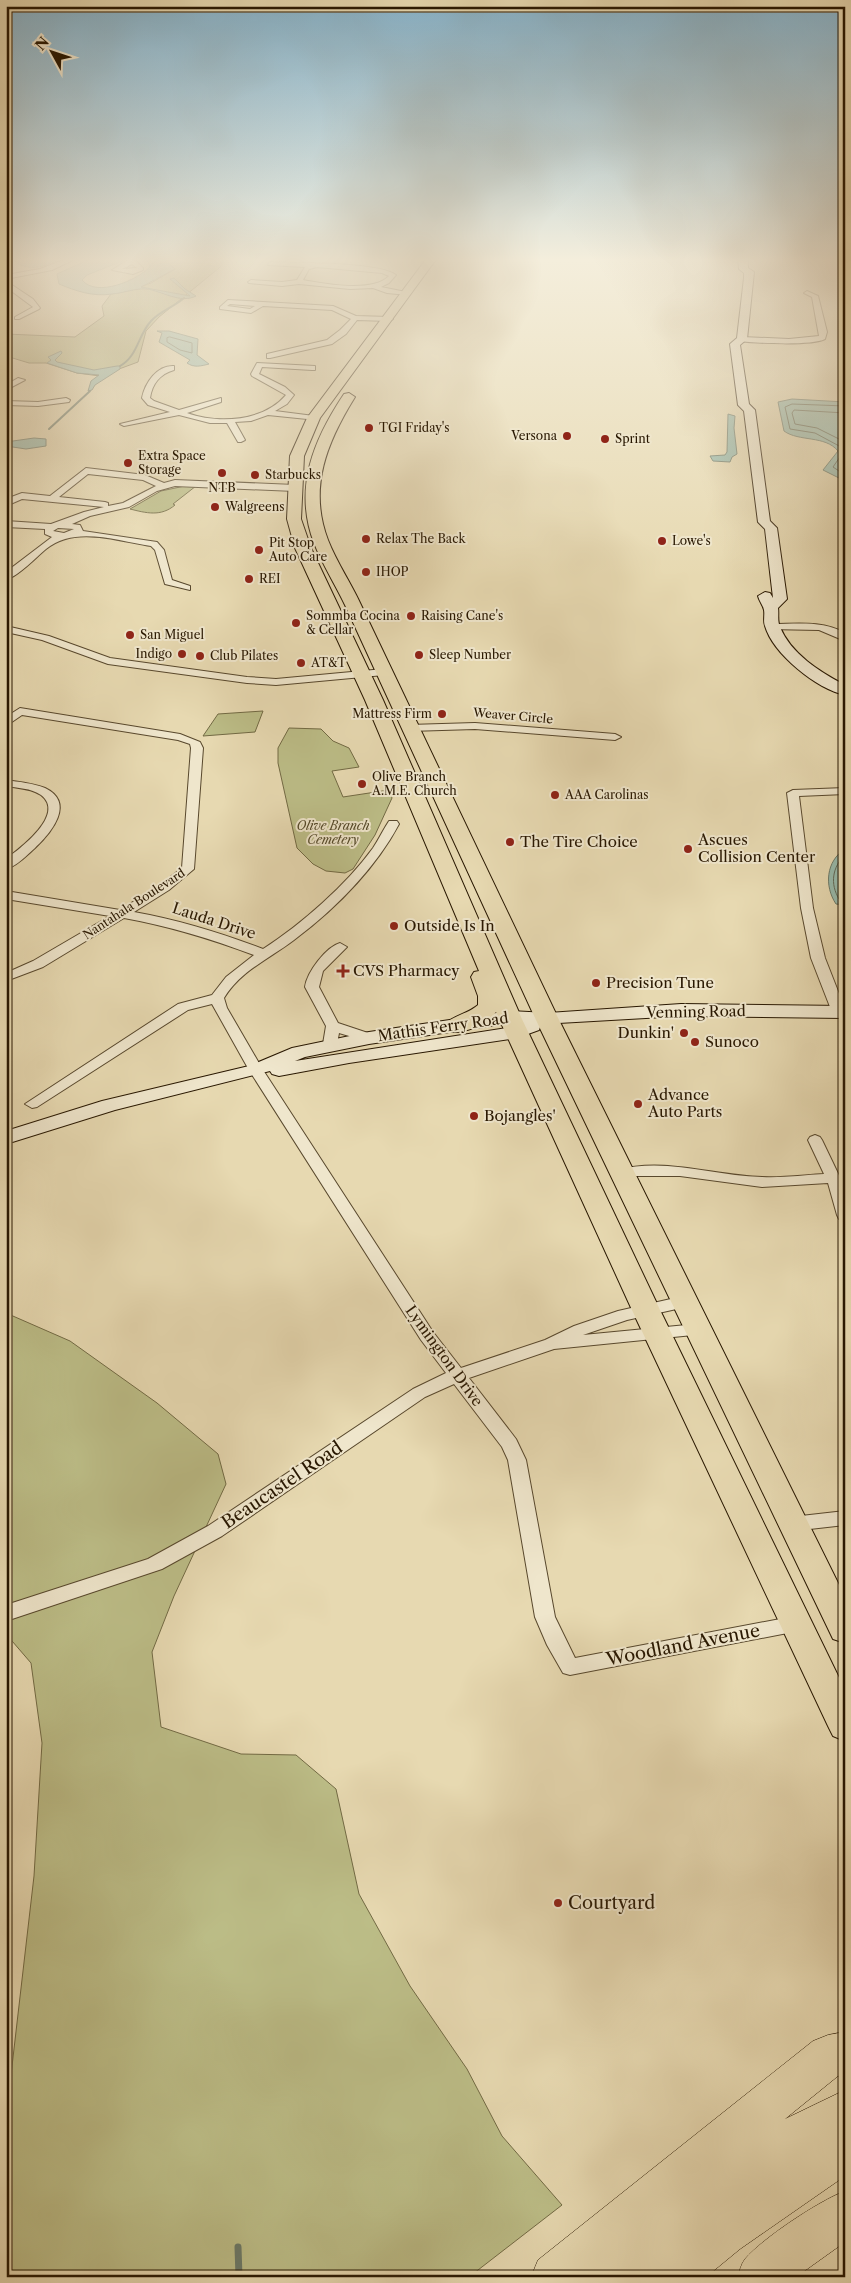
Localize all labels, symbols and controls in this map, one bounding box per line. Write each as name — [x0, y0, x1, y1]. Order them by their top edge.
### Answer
north arrow — [28, 28, 78, 78]
text: N — [31, 33, 53, 54]
place label: TGI Friday's — [379, 420, 450, 435]
marker: TGI Friday's — [363, 422, 375, 434]
place label: Versona — [510, 428, 558, 443]
marker: Versona — [561, 430, 573, 442]
place label: Sprint — [615, 431, 651, 446]
marker: Sprint — [599, 433, 611, 445]
place label: Extra Space Storage — [138, 448, 206, 477]
marker: Extra Space Storage — [122, 457, 134, 469]
marker: NTB — [216, 467, 228, 479]
place label: Starbucks — [265, 467, 321, 482]
marker: Starbucks — [249, 469, 261, 481]
place label: NTB — [208, 480, 236, 495]
place label: Walgreens — [224, 499, 284, 514]
marker: Walgreens — [209, 501, 221, 513]
place label: Relax The Back — [376, 531, 466, 546]
marker: Relax The Back — [360, 533, 372, 545]
place label: Lowe's — [672, 533, 711, 548]
place label: Pit Stop Auto Care — [268, 535, 327, 564]
marker: Lowe's — [656, 535, 668, 547]
marker: Pit Stop Auto Care — [253, 544, 265, 556]
place label: IHOP — [376, 564, 409, 579]
marker: IHOP — [360, 566, 372, 578]
place label: REI — [259, 571, 281, 586]
marker: REI — [243, 573, 255, 585]
place label: Sommba Cocina & Cellar — [306, 608, 401, 637]
place label: Raising Cane's — [421, 608, 503, 623]
marker: Raising Cane's — [405, 610, 417, 622]
marker: Sommba Cocina & Cellar — [290, 617, 302, 629]
place label: San Miguel — [140, 627, 204, 642]
marker: San Miguel — [124, 629, 136, 641]
place label: Indigo — [135, 646, 172, 661]
place label: Sleep Number — [429, 647, 511, 662]
marker: Indigo — [176, 648, 188, 660]
place label: Club Pilates — [210, 648, 278, 663]
marker: Sleep Number — [413, 649, 425, 661]
marker: Club Pilates — [194, 650, 206, 662]
place label: AT&T — [310, 655, 346, 670]
marker: AT&T — [295, 657, 307, 669]
street label: Weaver Circle — [471, 704, 554, 726]
place label: Mattress Firm — [352, 706, 432, 721]
marker: Mattress Firm — [436, 708, 448, 720]
place label: Olive Branch A.M.E. Church — [371, 769, 457, 798]
marker: Olive Branch A.M.E. Church — [356, 778, 368, 790]
place label: AAA Carolinas — [564, 787, 649, 802]
marker: AAA Carolinas — [549, 789, 561, 801]
park label: Olive Branch Cemetery — [297, 818, 370, 847]
place label: Ascues Collision Center — [697, 830, 816, 866]
place label: The Tire Choice — [520, 832, 638, 851]
marker: The Tire Choice — [504, 836, 516, 848]
marker: Ascues Collision Center — [682, 843, 694, 855]
street label: Nantahala Boulevard — [80, 865, 188, 942]
street label: Lauda Drive — [170, 898, 258, 943]
place label: Outside Is In — [404, 916, 495, 935]
marker: Outside Is In — [388, 920, 400, 932]
place label: CVS Pharmacy — [353, 961, 460, 980]
marker: CVS Pharmacy — [337, 965, 349, 977]
place label: Precision Tune — [606, 973, 714, 992]
marker: Precision Tune — [590, 977, 602, 989]
street label: Venning Road — [645, 1001, 746, 1022]
street label: Mathis Ferry Road — [376, 1008, 510, 1045]
place label: Dunkin' — [618, 1023, 674, 1042]
marker: Dunkin' — [678, 1027, 690, 1039]
place label: Sunoco — [705, 1032, 759, 1051]
marker: Sunoco — [689, 1036, 701, 1048]
place label: Advance Auto Parts — [647, 1085, 722, 1121]
marker: Advance Auto Parts — [632, 1098, 644, 1110]
place label: Bojangles' — [484, 1106, 556, 1125]
marker: Bojangles' — [468, 1110, 480, 1122]
street label: Lymington Drive — [401, 1302, 487, 1410]
street label: Beaucastel Road — [217, 1436, 347, 1534]
street label: Woodland Avenue — [603, 1619, 762, 1671]
place label: Courtyard — [568, 1892, 655, 1914]
marker: Courtyard — [552, 1897, 564, 1909]

